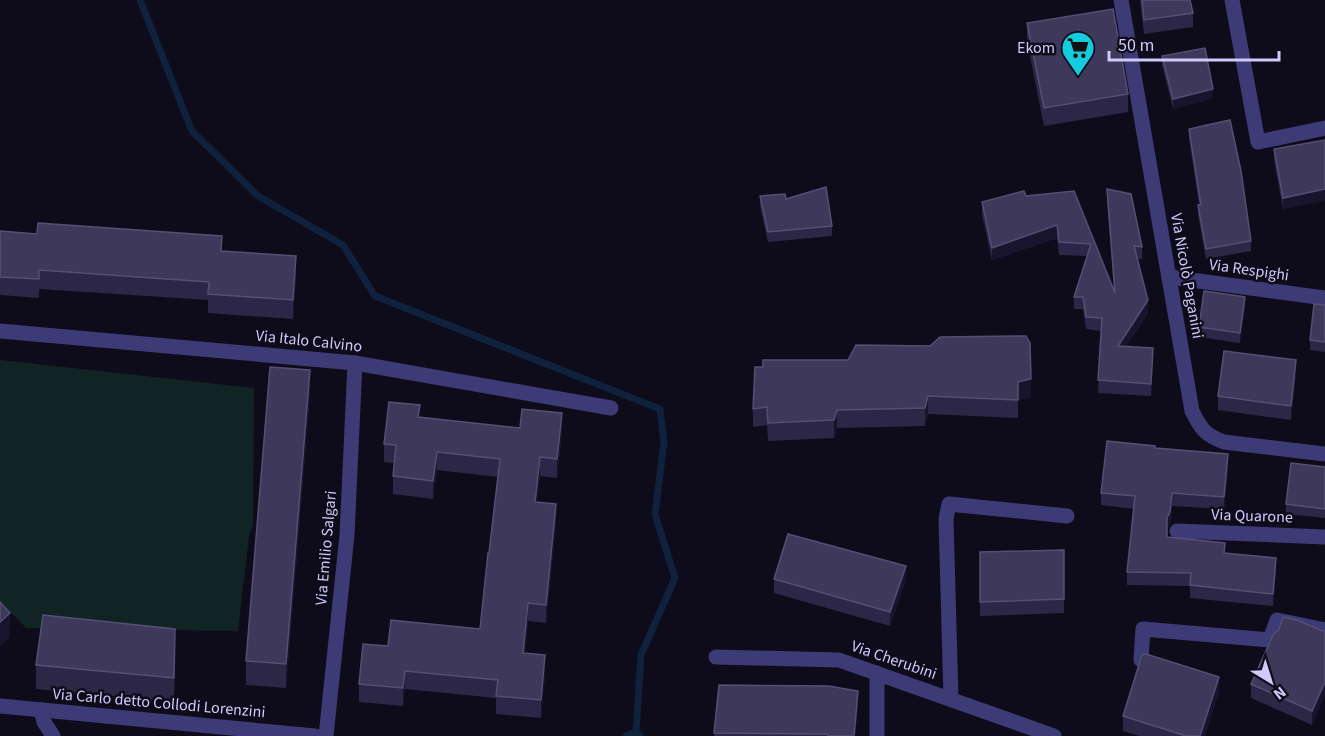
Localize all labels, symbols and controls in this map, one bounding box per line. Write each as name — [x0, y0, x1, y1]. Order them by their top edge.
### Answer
scale bar — [1109, 24, 1278, 62]
supermarket icon: Ekom — [1060, 30, 1096, 77]
text: 50 m — [1118, 33, 1154, 58]
place label: Ekom — [1017, 37, 1055, 59]
street label: Via Nicolò Paganini — [1165, 212, 1209, 340]
street label: Via Respighi — [1208, 254, 1290, 286]
street label: Via Italo Calvino — [255, 324, 363, 358]
street label: Via Emilio Salgari — [310, 490, 342, 606]
street label: Via Quarone — [1211, 504, 1293, 528]
street label: Via Cherubini — [848, 635, 940, 685]
north arrow — [1241, 652, 1301, 712]
text: N — [1269, 681, 1291, 705]
street label: Via Carlo detto Collodi Lorenzini — [52, 683, 266, 723]

